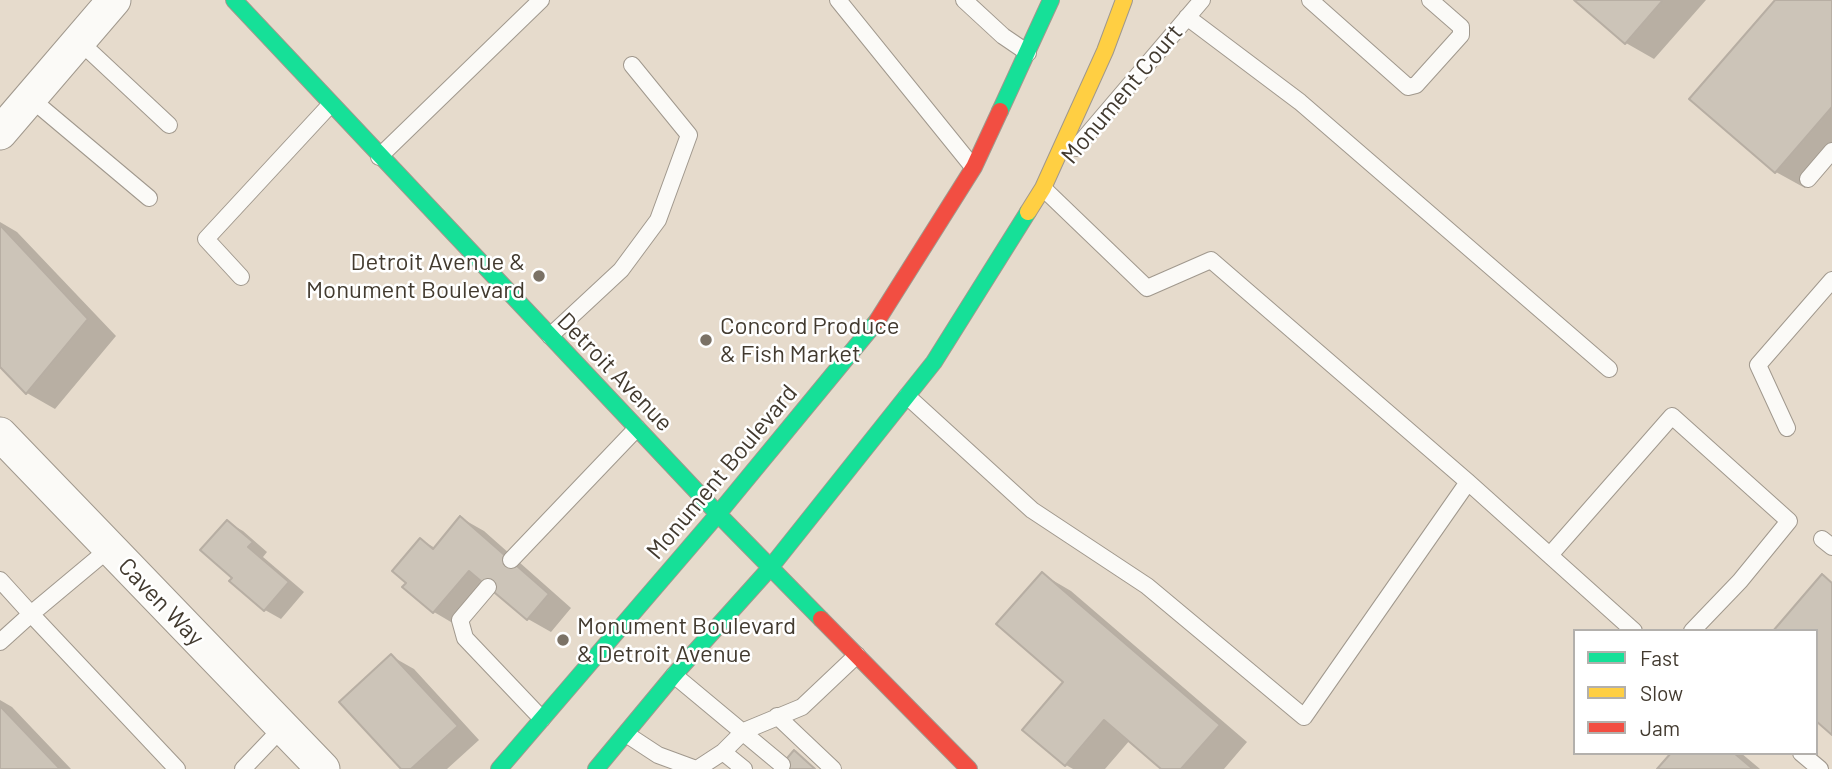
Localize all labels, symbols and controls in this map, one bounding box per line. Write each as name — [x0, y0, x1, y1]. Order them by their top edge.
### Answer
street label: Monument Court — [1055, 18, 1189, 170]
place label: Detroit Avenue & Monument Boulevard — [306, 248, 525, 304]
marker: Detroit Avenue & Monument Boulevard — [531, 268, 547, 284]
street label: Detroit Avenue — [551, 307, 679, 437]
place label: Concord Produce & Fish Market — [720, 312, 899, 368]
marker: Concord Produce & Fish Market — [698, 332, 714, 348]
street label: Monument Boulevard — [641, 379, 803, 565]
street label: Caven Way — [112, 552, 210, 652]
place label: Monument Boulevard & Detroit Avenue — [577, 612, 796, 668]
legend — [1573, 629, 1818, 755]
marker: Monument Boulevard & Detroit Avenue — [555, 632, 571, 648]
text: Fast — [1640, 645, 1680, 670]
text: Slow — [1640, 680, 1683, 705]
text: Jam — [1640, 715, 1680, 740]

